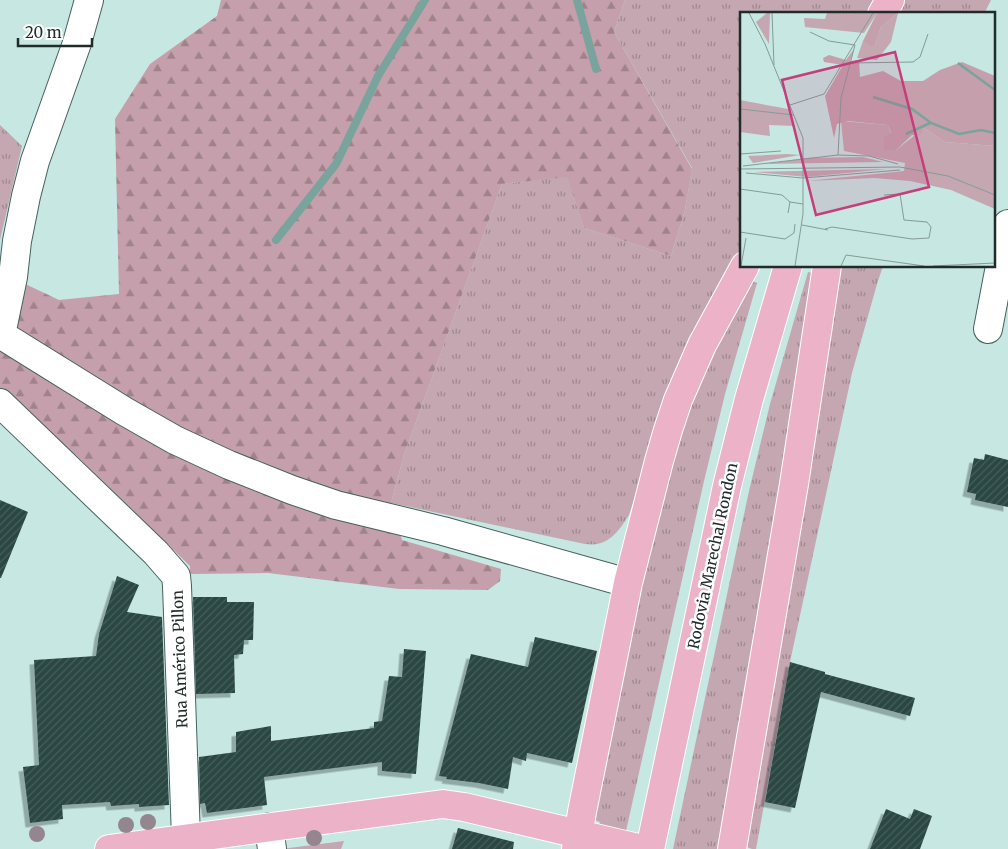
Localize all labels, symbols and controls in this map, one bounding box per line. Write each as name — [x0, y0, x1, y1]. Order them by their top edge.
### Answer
inset map — [740, 12, 996, 268]
scale bar — [18, 15, 91, 47]
text: 20 m — [25, 23, 62, 42]
street label: Rodovia Marechal Rondon — [683, 461, 742, 651]
street label: Rua Américo Pillon — [168, 590, 191, 728]

